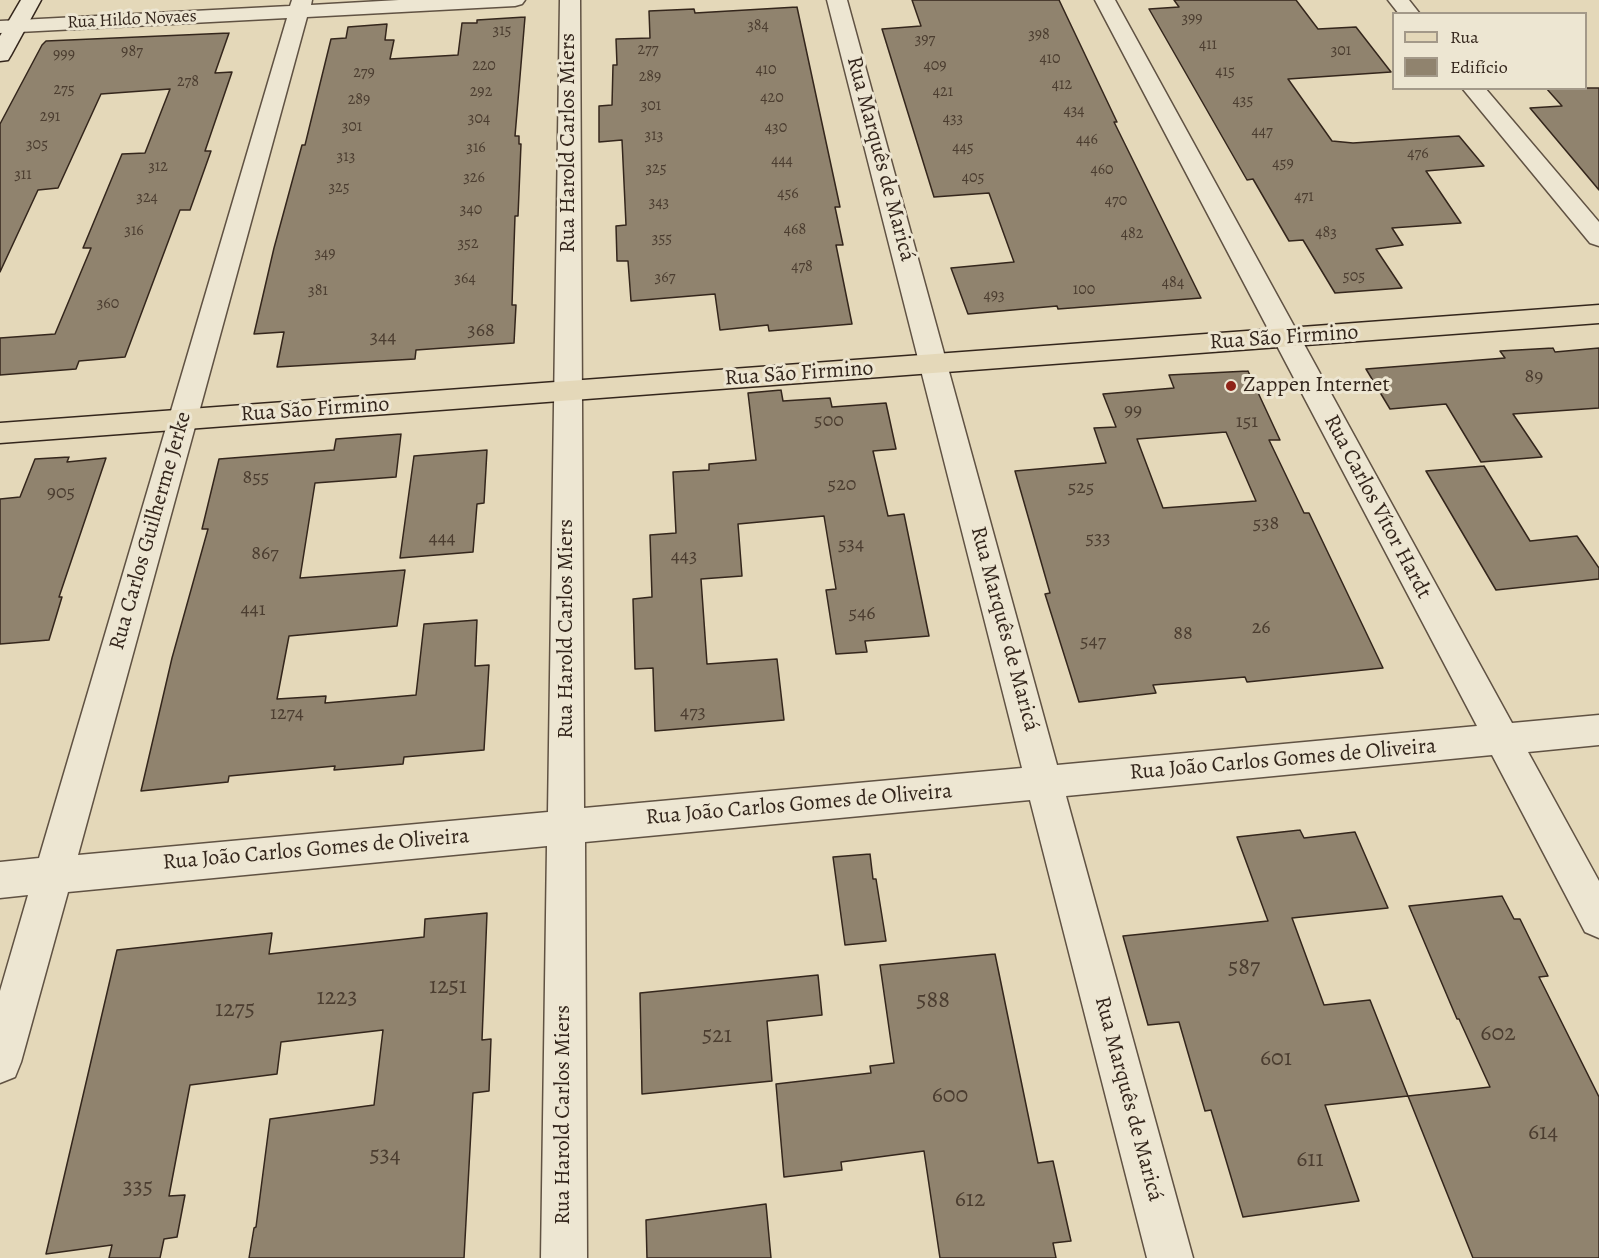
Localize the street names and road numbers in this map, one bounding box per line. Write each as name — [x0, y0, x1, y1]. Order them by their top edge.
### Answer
street label: Rua Hildo Novaes — [67, 6, 197, 34]
street label: Rua Harold Carlos Miers — [556, 33, 582, 253]
street label: Rua Marquês de Maricá — [840, 54, 920, 264]
street label: Rua São Firmino — [1209, 320, 1359, 356]
street label: Rua São Firmino — [724, 356, 874, 392]
street label: Rua São Firmino — [240, 392, 390, 428]
street label: Rua Carlos Guilherme Jerke — [104, 409, 198, 653]
street label: Rua Carlos Vítor Hardt — [1317, 410, 1437, 604]
street label: Rua Harold Carlos Miers — [554, 519, 580, 739]
street label: Rua Marquês de Maricá — [964, 524, 1044, 734]
street label: Rua João Carlos Gomes de Oliveira — [1129, 733, 1437, 787]
street label: Rua João Carlos Gomes de Oliveira — [645, 778, 953, 832]
street label: Rua João Carlos Gomes de Oliveira — [162, 823, 470, 877]
street label: Rua Marquês de Maricá — [1088, 994, 1168, 1204]
street label: Rua Harold Carlos Miers — [551, 1005, 577, 1225]

